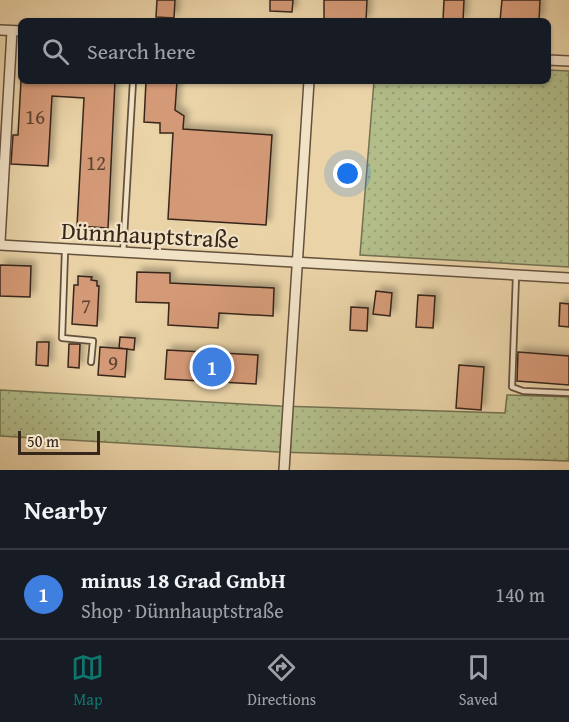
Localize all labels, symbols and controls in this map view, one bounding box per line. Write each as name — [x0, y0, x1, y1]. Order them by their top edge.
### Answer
search box — [18, 18, 551, 84]
icon: search — [39, 35, 72, 68]
text: Search here — [87, 35, 196, 67]
house number: 16 — [25, 101, 45, 132]
house number: 12 — [86, 147, 106, 178]
your location — [333, 159, 362, 188]
street label: Dünnhauptstraße — [60, 213, 240, 257]
house number: 7 — [81, 290, 91, 321]
pin: 1 — [192, 344, 232, 389]
house number: 9 — [108, 347, 118, 378]
scale bar — [18, 428, 100, 456]
text: 50 m — [27, 429, 59, 453]
text: Nearby — [24, 490, 107, 529]
text: minus 18 Grad GmbH — [81, 564, 286, 596]
text: 1 — [38, 580, 49, 609]
text: 140 m — [495, 580, 545, 609]
text: Shop · Dünnhauptstraße — [81, 596, 284, 625]
tab: Map — [71, 651, 104, 711]
tab: Directions — [247, 651, 316, 711]
tab: Saved — [459, 651, 498, 711]

